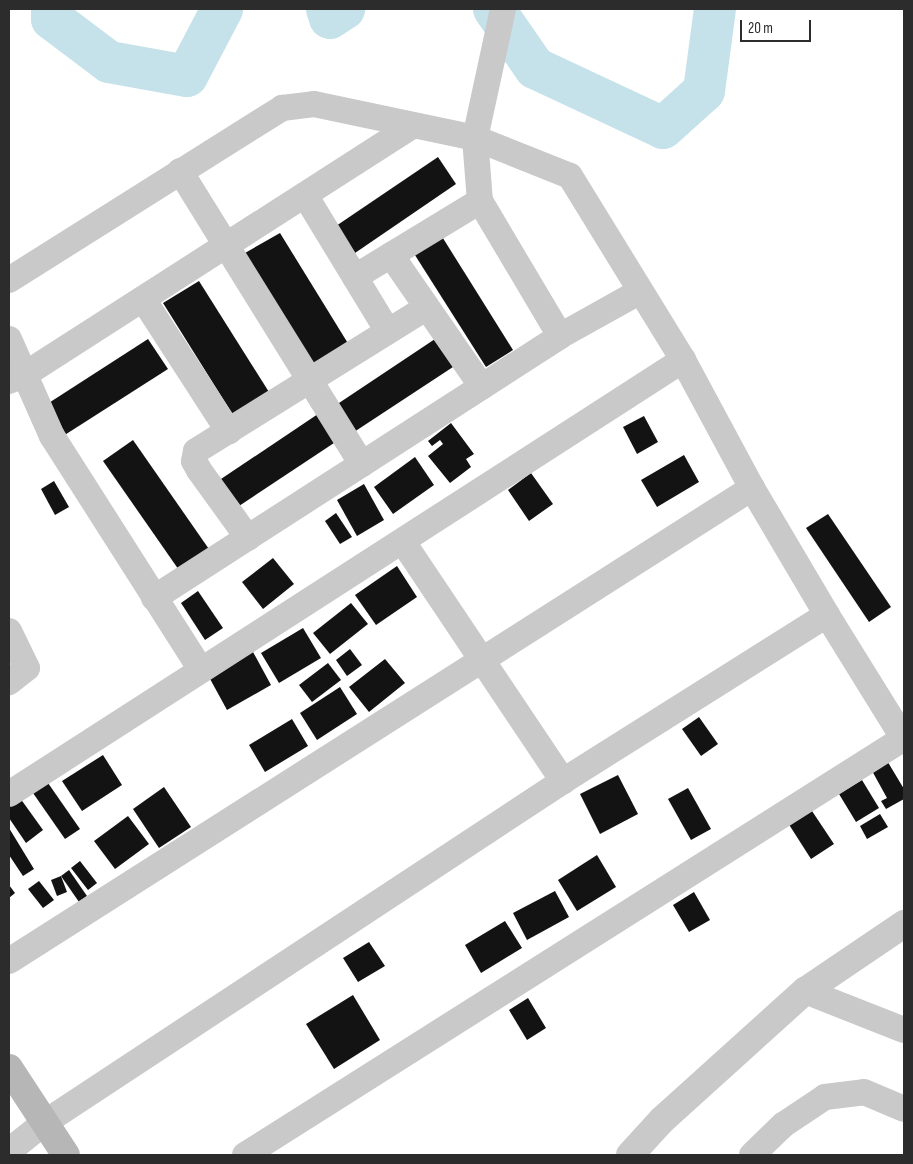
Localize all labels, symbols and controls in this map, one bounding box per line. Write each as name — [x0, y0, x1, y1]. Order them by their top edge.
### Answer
scale bar — [743, 10, 814, 42]
text: 20 m — [748, 19, 773, 38]

